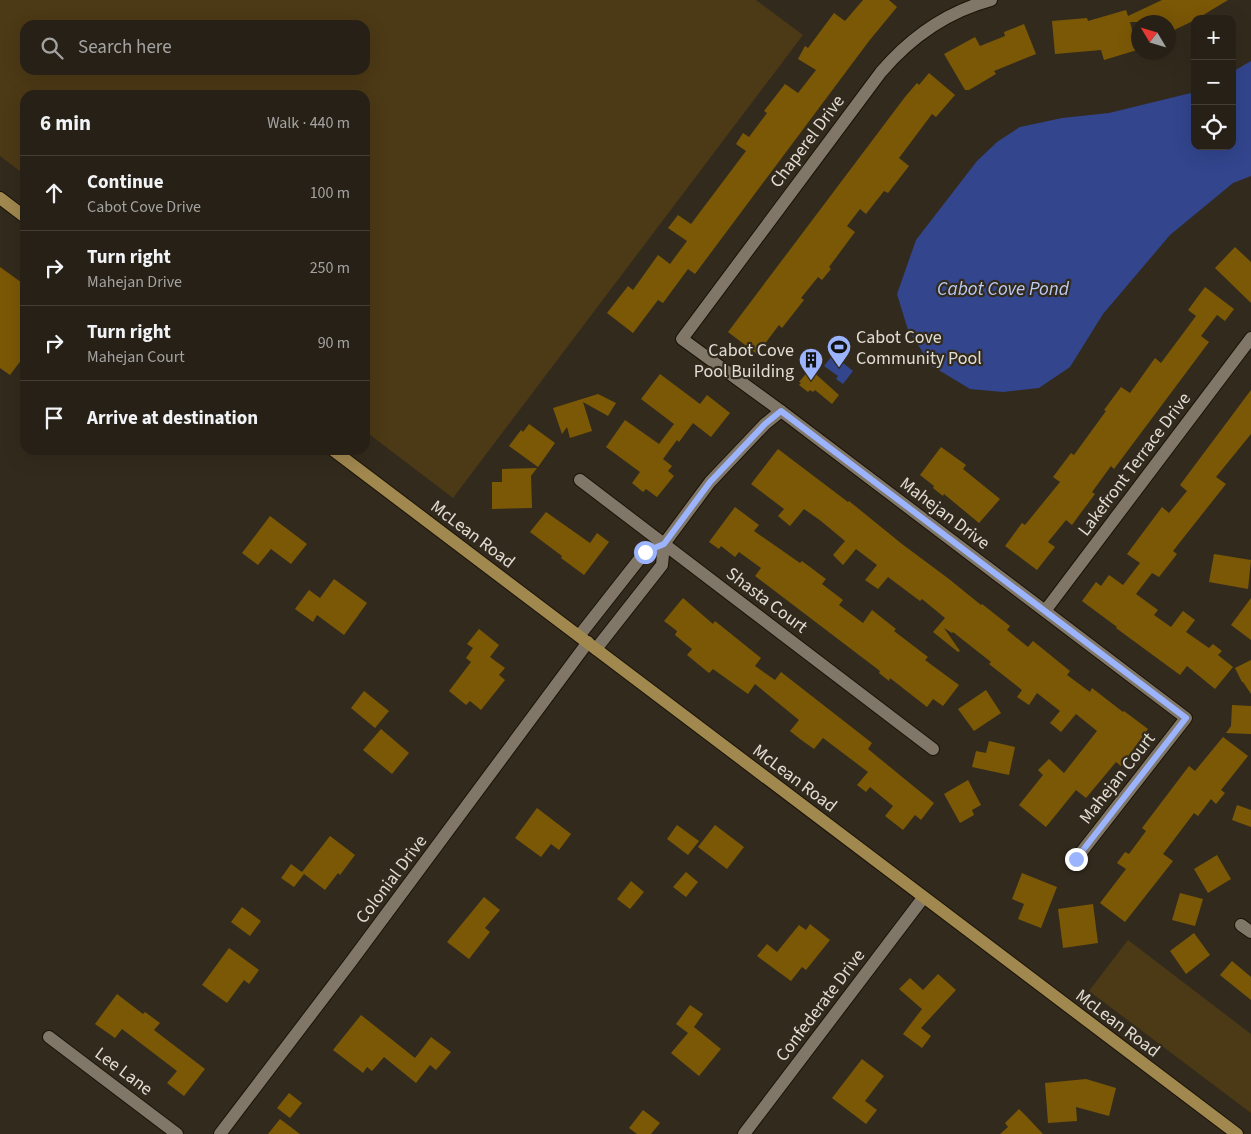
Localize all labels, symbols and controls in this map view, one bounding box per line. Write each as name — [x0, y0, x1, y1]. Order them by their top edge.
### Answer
north arrow — [1131, 15, 1176, 60]
map controls — [1191, 15, 1236, 150]
button: + — [1191, 15, 1236, 60]
search box — [20, 20, 370, 75]
icon: search — [38, 34, 66, 62]
text: Search here — [78, 34, 172, 61]
button: − — [1191, 60, 1236, 105]
street label: Chaperel Drive — [764, 90, 851, 193]
button: locate — [1191, 105, 1236, 150]
text: 6 min — [40, 108, 91, 138]
text: Walk · 440 m — [267, 112, 350, 134]
text: Continue — [87, 169, 164, 196]
icon: ahead — [40, 179, 68, 207]
text: 100 m — [310, 182, 350, 204]
text: Cabot Cove Drive — [87, 196, 201, 218]
text: Turn right — [87, 244, 171, 271]
icon: right — [40, 254, 68, 282]
text: 250 m — [310, 257, 350, 279]
text: Mahejan Drive — [87, 271, 182, 293]
water label: Cabot Cove Pond — [937, 276, 1070, 303]
text: Turn right — [87, 319, 171, 346]
place label: Cabot Cove Community Pool — [856, 325, 982, 371]
icon: right — [40, 329, 68, 357]
text: 90 m — [318, 332, 350, 354]
sports icon: Cabot Cove Community Pool — [826, 334, 852, 368]
place label: Cabot Cove Pool Building — [694, 338, 794, 384]
text: Mahejan Court — [87, 346, 185, 368]
building icon: Cabot Cove Pool Building — [798, 347, 824, 381]
street label: Lakefront Terrace Drive — [1072, 387, 1197, 541]
icon: arrive — [40, 404, 68, 432]
text: Arrive at destination — [87, 405, 258, 432]
street label: Mahejan Drive — [895, 471, 995, 556]
street label: McLean Road — [425, 494, 520, 574]
route start — [634, 541, 657, 564]
street label: Shasta Court — [721, 561, 813, 639]
street label: Mahejan Court — [1074, 727, 1161, 829]
street label: McLean Road — [747, 738, 842, 818]
street label: Colonial Drive — [350, 830, 433, 929]
route end — [1065, 848, 1088, 871]
street label: Confederate Drive — [770, 944, 871, 1067]
street label: McLean Road — [1070, 983, 1165, 1063]
street label: Lee Lane — [90, 1041, 158, 1101]

